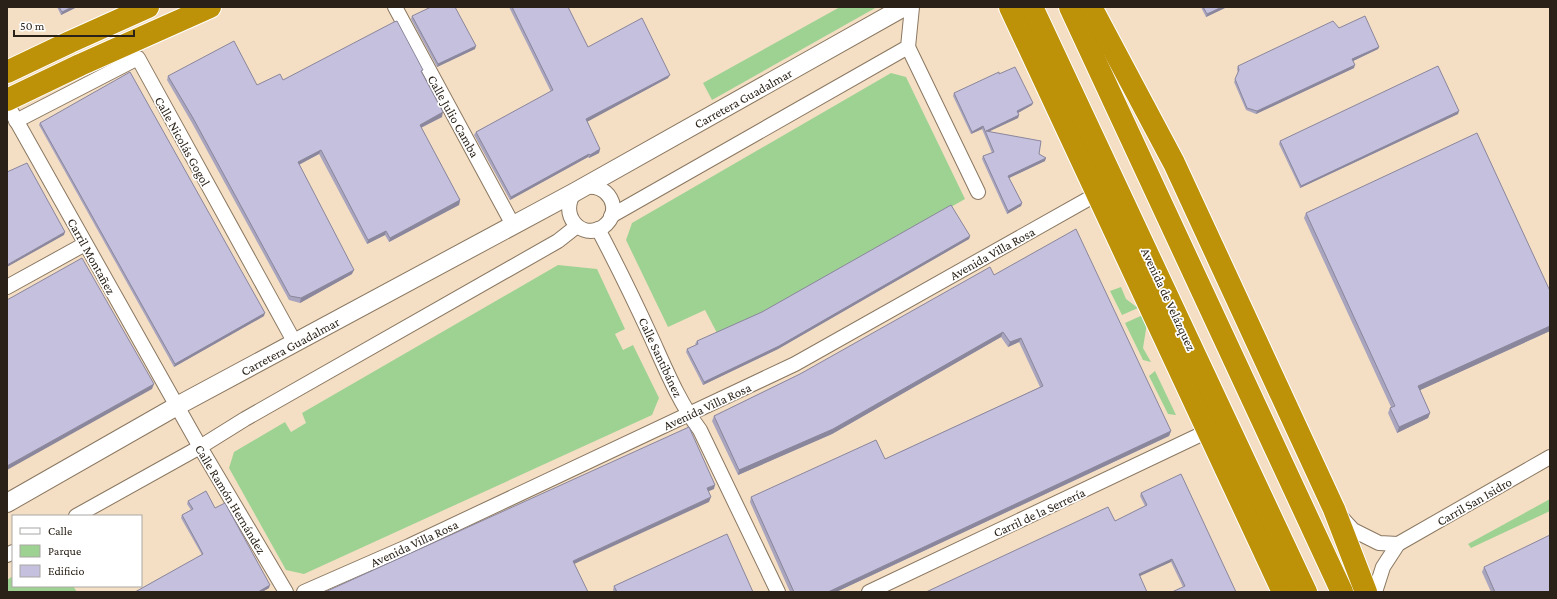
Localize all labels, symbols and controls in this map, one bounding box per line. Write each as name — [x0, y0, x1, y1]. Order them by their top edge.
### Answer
scale bar — [14, 12, 134, 38]
text: 50 m — [20, 19, 45, 33]
street label: Carretera Guadalmar — [692, 65, 795, 132]
street label: Calle Julio Camba — [425, 72, 482, 160]
street label: Calle Nicolás Gogol — [152, 94, 214, 189]
street label: Carril Montañez — [64, 216, 119, 297]
street label: Avenida Villa Rosa — [947, 224, 1037, 283]
street label: Avenida de Velázquez — [1138, 245, 1199, 353]
street label: Carretera Guadalmar — [238, 314, 342, 379]
street label: Calle Santibánez — [636, 315, 686, 400]
street label: Avenida Villa Rosa — [661, 380, 753, 433]
street label: Calle Ramón Hernández — [192, 442, 269, 557]
street label: Carril San Isidro — [1434, 474, 1514, 529]
street label: Carril de la Serrería — [991, 485, 1087, 540]
legend — [12, 515, 142, 587]
street label: Avenida Villa Rosa — [368, 517, 460, 570]
text: Calle — [48, 524, 72, 538]
text: Parque — [48, 544, 81, 558]
text: Edificio — [48, 564, 85, 578]

